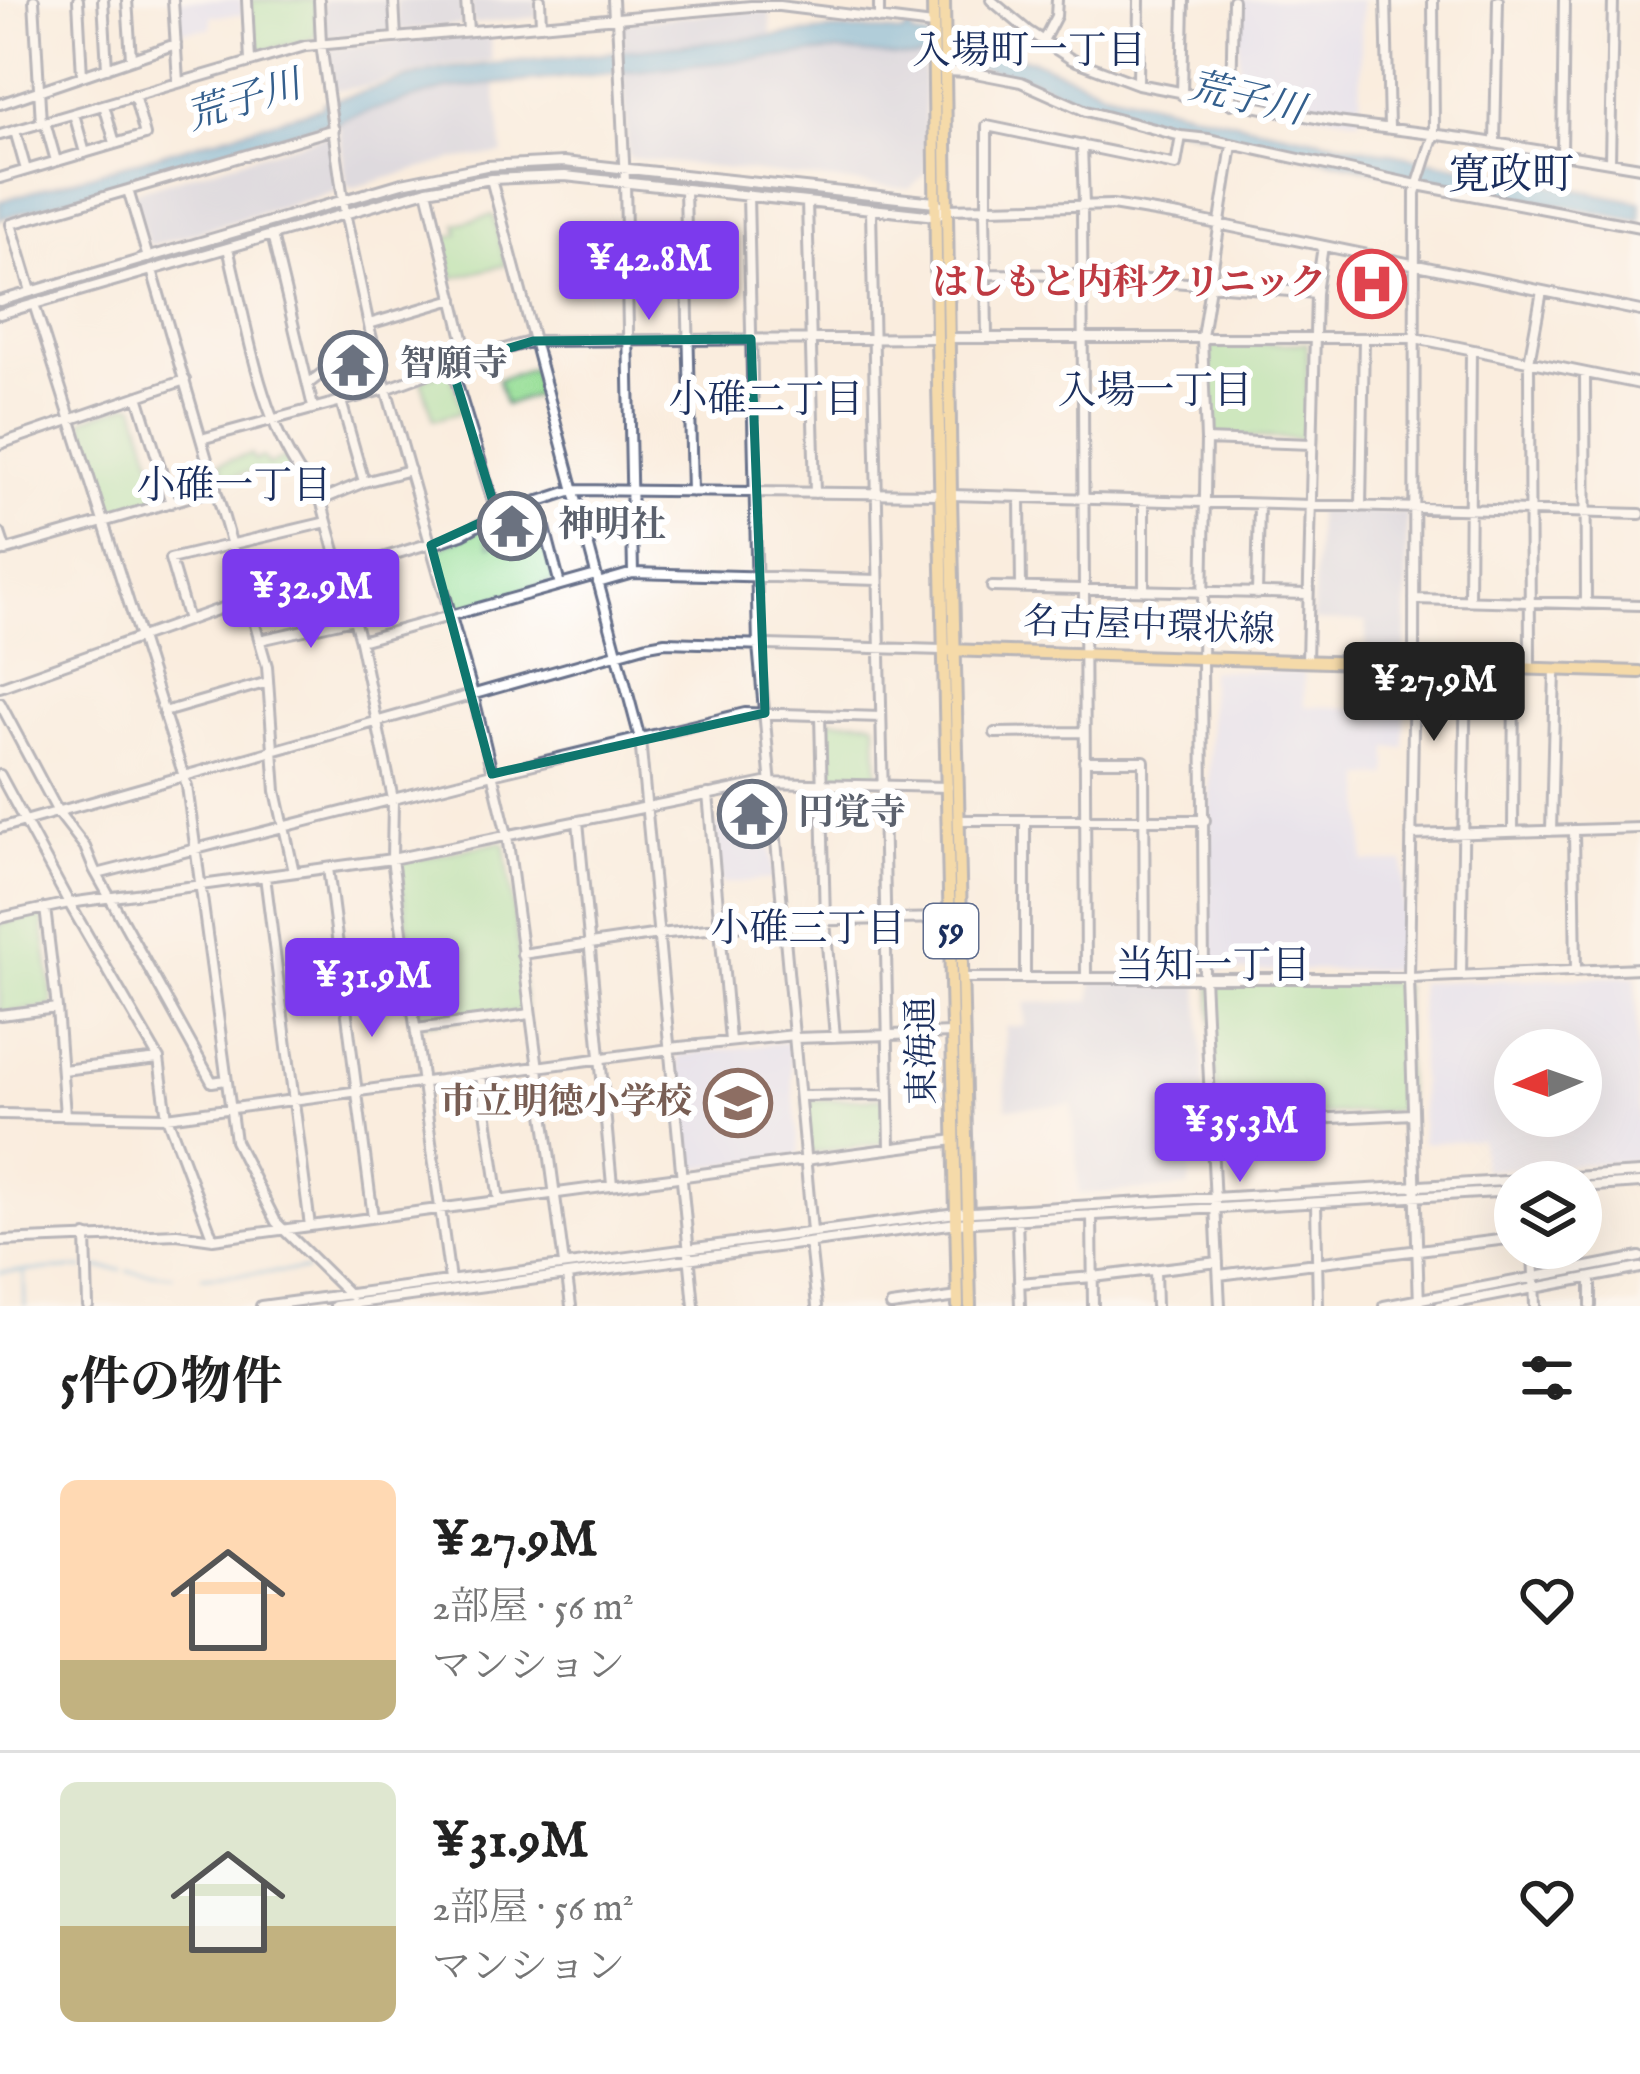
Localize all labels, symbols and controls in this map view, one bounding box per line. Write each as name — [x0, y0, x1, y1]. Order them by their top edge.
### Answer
district label: 入場町一丁目 — [912, 28, 1146, 77]
water label: 荒子川 — [181, 60, 311, 143]
water label: 荒子川 — [1183, 63, 1312, 138]
district label: 寛政町 — [1448, 150, 1574, 203]
pin: ¥42.8M — [551, 221, 747, 323]
text: ¥42.8M — [586, 235, 712, 284]
hospital icon: はしもと内科クリニック — [1337, 249, 1407, 319]
place label: はしもと内科クリニック — [932, 261, 1326, 307]
temple icon: 智願寺 — [318, 330, 388, 400]
place label: 智願寺 — [400, 342, 508, 388]
district label: 入場一丁目 — [1057, 368, 1253, 417]
district label: 小碓二丁目 — [668, 377, 864, 426]
district label: 小碓一丁目 — [136, 463, 332, 512]
temple icon: 神明社 — [477, 491, 547, 561]
place label: 神明社 — [558, 503, 666, 549]
pin: ¥32.9M — [213, 549, 409, 651]
text: ¥32.9M — [249, 563, 373, 612]
street label: 名古屋中環状線 — [1022, 600, 1276, 654]
pin: ¥27.9M — [1336, 642, 1532, 744]
text: ¥27.9M — [1371, 656, 1497, 705]
temple icon: 円覚寺 — [717, 779, 787, 849]
place label: 円覚寺 — [798, 791, 906, 837]
road number: 59 — [924, 904, 978, 958]
district label: 小碓三丁目 — [710, 906, 906, 955]
pin: ¥31.9M — [274, 938, 470, 1040]
district label: 当知一丁目 — [1115, 943, 1311, 992]
text: ¥31.9M — [312, 952, 432, 1001]
street label: 東海通 — [899, 997, 947, 1105]
north arrow — [1494, 1029, 1602, 1137]
map controls — [1494, 1029, 1602, 1269]
school or university icon: 市立明徳小学校 — [703, 1068, 773, 1138]
place label: 市立明徳小学校 — [440, 1080, 692, 1126]
pin: ¥35.3M — [1142, 1083, 1338, 1185]
text: ¥35.3M — [1182, 1097, 1298, 1146]
button: layers — [1494, 1161, 1602, 1269]
icon: filters — [1514, 1345, 1580, 1411]
text: 5件の物件 — [60, 1352, 282, 1417]
text: ¥27.9M — [432, 1509, 598, 1574]
icon: home — [156, 1528, 300, 1672]
icon: heart — [1514, 1567, 1580, 1633]
text: 2部屋 · 56 m² — [432, 1584, 634, 1633]
text: マンション — [432, 1643, 625, 1692]
text: ¥31.9M — [432, 1810, 588, 1875]
icon: home — [156, 1830, 300, 1974]
icon: heart — [1514, 1869, 1580, 1935]
text: 2部屋 · 56 m² — [432, 1885, 634, 1934]
text: マンション — [432, 1944, 625, 1993]

